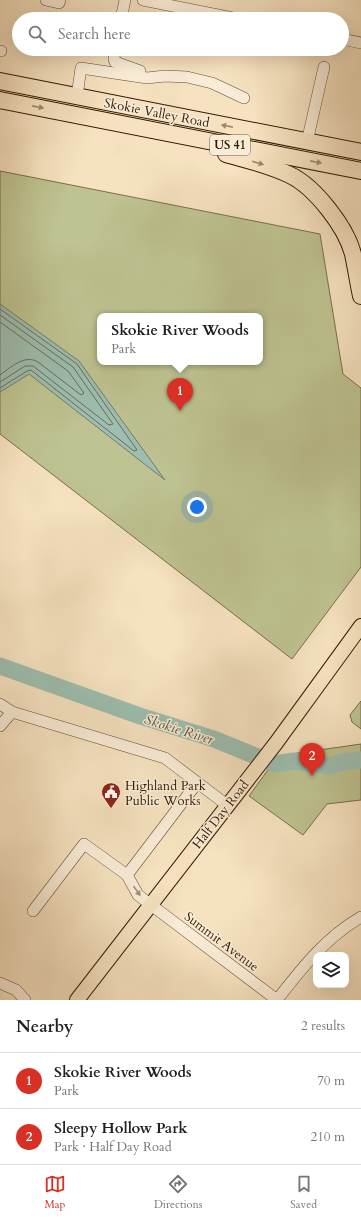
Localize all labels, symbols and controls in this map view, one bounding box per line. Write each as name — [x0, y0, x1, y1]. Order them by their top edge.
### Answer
search box — [12, 12, 349, 56]
icon: search — [26, 23, 48, 45]
text: Search here — [58, 24, 131, 44]
street label: Skokie Valley Road — [103, 94, 211, 132]
one-way arrow — [32, 105, 44, 111]
one-way arrow — [220, 123, 233, 129]
road number: US 41 — [210, 135, 250, 155]
one-way arrow — [252, 160, 264, 166]
one-way arrow — [309, 160, 322, 166]
popup — [97, 313, 263, 365]
text: Skokie River Woods — [111, 320, 249, 340]
text: Park — [111, 340, 136, 358]
pin: 1 — [167, 378, 193, 411]
your location — [187, 497, 207, 517]
water label: Skokie River — [142, 710, 216, 749]
pin: 2 — [299, 743, 325, 776]
place label: Highland Park Public Works — [125, 777, 206, 810]
street label: Half Day Road — [188, 777, 253, 853]
public building icon: Highland Park Public Works — [100, 781, 122, 809]
one-way arrow — [133, 886, 141, 897]
street label: Summit Avenue — [180, 908, 262, 976]
map controls — [313, 952, 349, 988]
button: layers — [313, 952, 349, 988]
text: Nearby — [16, 1015, 73, 1038]
text: 2 results — [301, 1017, 345, 1035]
text: Skokie River Woods — [54, 1062, 192, 1082]
text: 1 — [26, 1072, 32, 1090]
text: 70 m — [317, 1072, 345, 1090]
text: Park — [54, 1082, 79, 1100]
text: Sleepy Hollow Park — [54, 1118, 188, 1138]
text: 2 — [26, 1128, 32, 1146]
text: 210 m — [311, 1128, 345, 1146]
text: Park · Half Day Road — [54, 1138, 172, 1156]
tab: Map — [44, 1173, 66, 1212]
tab: Directions — [154, 1173, 202, 1212]
tab: Saved — [290, 1173, 317, 1212]

